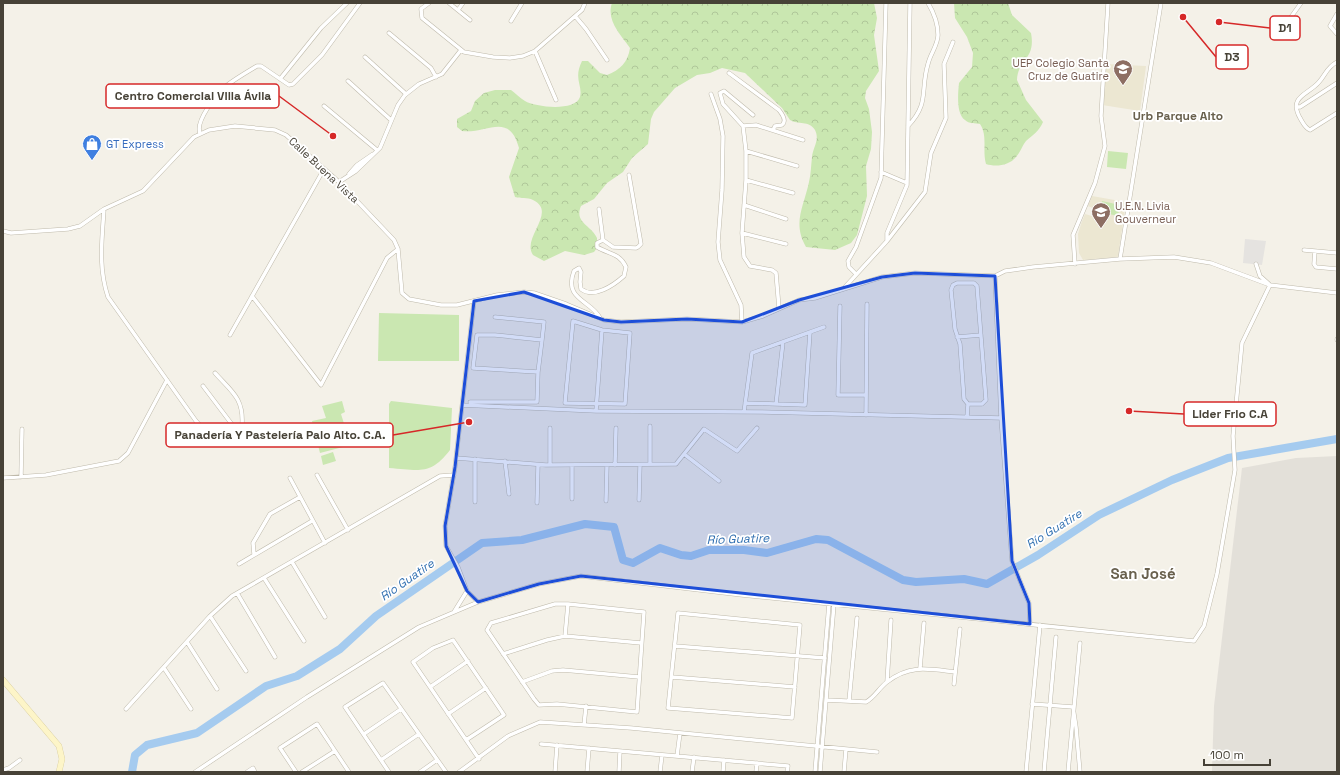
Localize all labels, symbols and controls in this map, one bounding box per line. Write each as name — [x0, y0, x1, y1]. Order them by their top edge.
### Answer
callout: D1 — [1270, 16, 1300, 40]
text: D1 — [1278, 20, 1292, 36]
callout: D3 — [1216, 45, 1248, 69]
text: D3 — [1224, 49, 1240, 65]
place label: UEP Colegio Santa Cruz de Guatire — [1013, 56, 1110, 83]
school or university icon: UEP Colegio Santa Cruz de Guatire — [1112, 58, 1134, 86]
callout: Centro Comercial Villa Ávila — [106, 84, 279, 108]
text: Centro Comercial Villa Ávila — [115, 88, 271, 104]
district label: Urb Parque Alto — [1133, 108, 1223, 124]
shop icon: GT Express — [81, 133, 103, 161]
street label: Calle Buena Vista — [286, 134, 363, 207]
place label: GT Express — [106, 137, 164, 151]
place label: U.E.N. Livia Gouverneur — [1115, 199, 1176, 226]
school or university icon: U.E.N. Livia Gouverneur — [1090, 201, 1112, 229]
callout: Lider Frio C.A — [1184, 402, 1276, 426]
text: Lider Frio C.A — [1192, 406, 1268, 422]
callout: Panadería Y Pastelería Palo Alto. C.A. — [166, 423, 393, 447]
text: Panadería Y Pastelería Palo Alto. C.A. — [174, 427, 386, 443]
water label: Río Guatire — [1023, 505, 1086, 552]
water label: Río Guatire — [706, 530, 770, 548]
water label: Río Guatire — [377, 555, 438, 605]
district label: San José — [1110, 564, 1176, 583]
scale bar — [1204, 741, 1270, 767]
text: 100 m — [1210, 747, 1244, 763]

